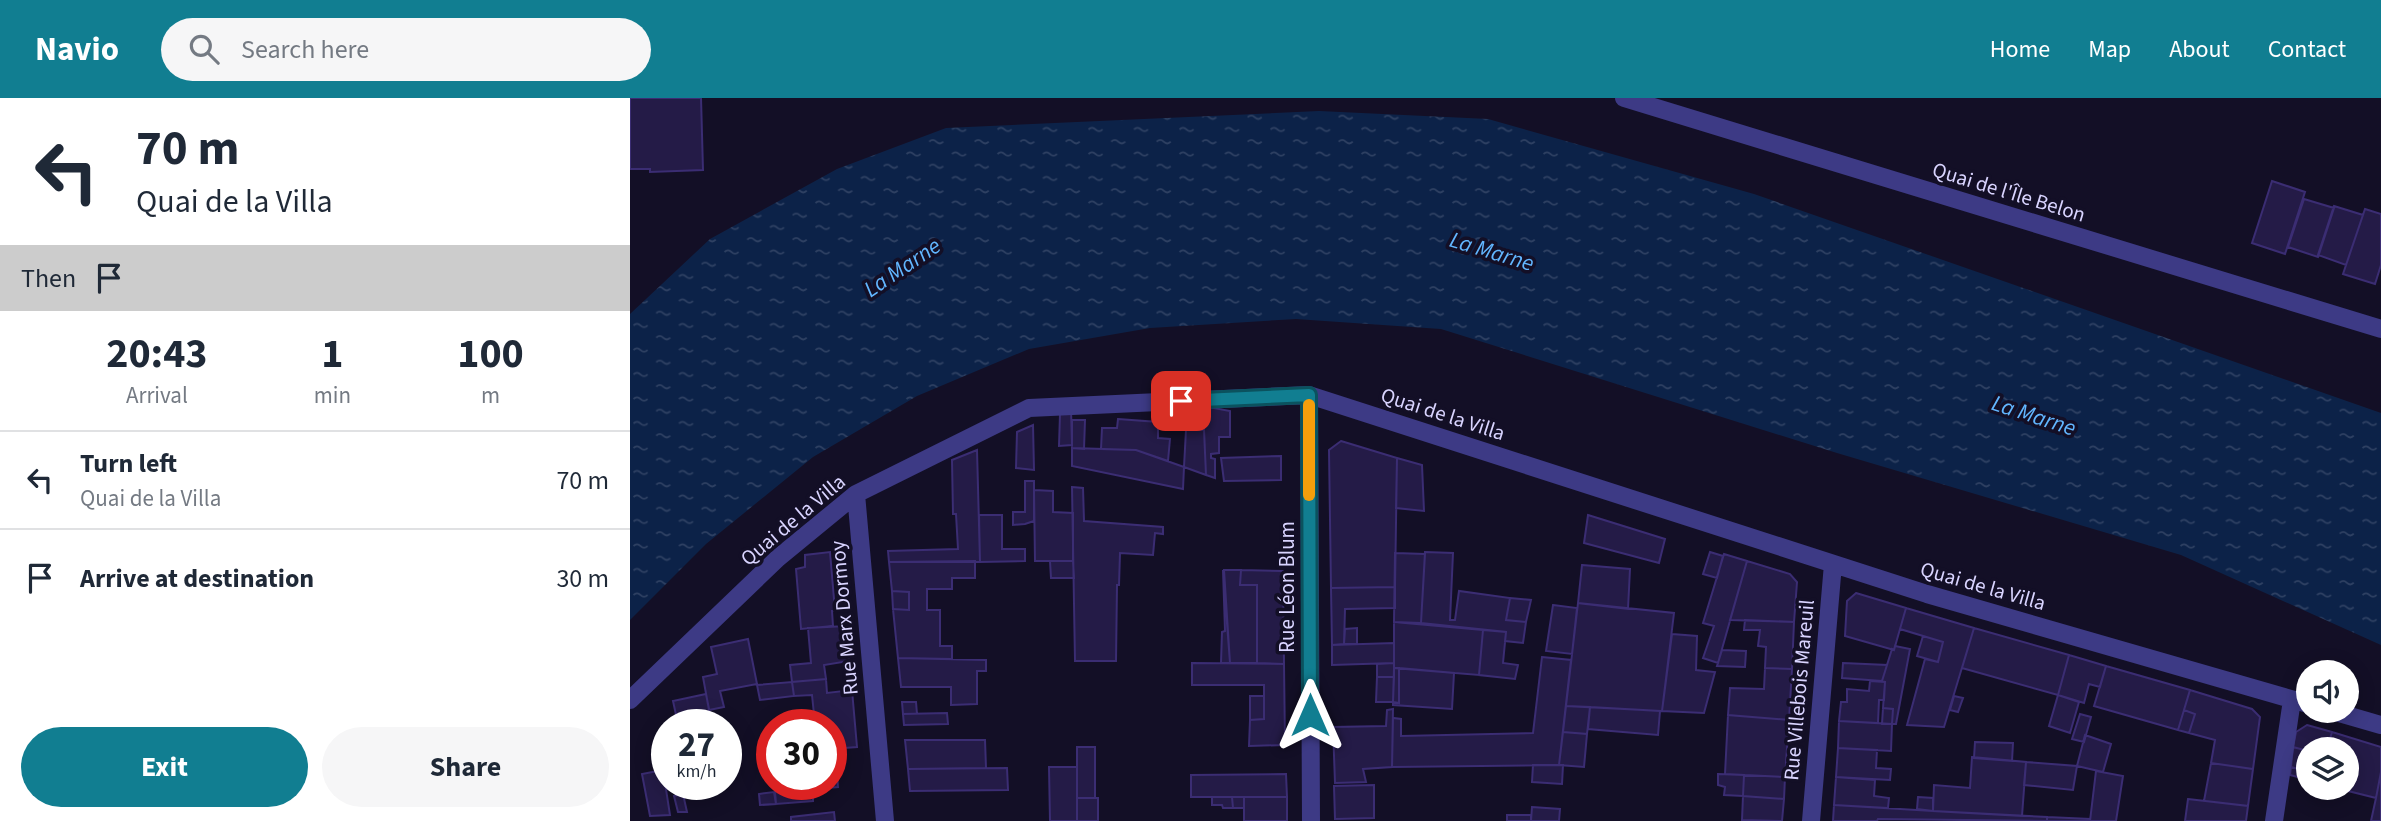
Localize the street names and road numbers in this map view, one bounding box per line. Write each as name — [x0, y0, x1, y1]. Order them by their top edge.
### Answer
street label: Quai de l'Île Belon — [1929, 154, 2089, 230]
street label: Quai de la Villa — [1377, 380, 1509, 448]
street label: Quai de la Villa — [734, 467, 852, 573]
street label: Rue Léon Blum — [1272, 521, 1302, 653]
street label: Rue Marx Dormoy — [822, 539, 866, 696]
street label: Quai de la Villa — [1917, 554, 2049, 618]
street label: Rue Villebois Mareuil — [1776, 598, 1822, 782]

